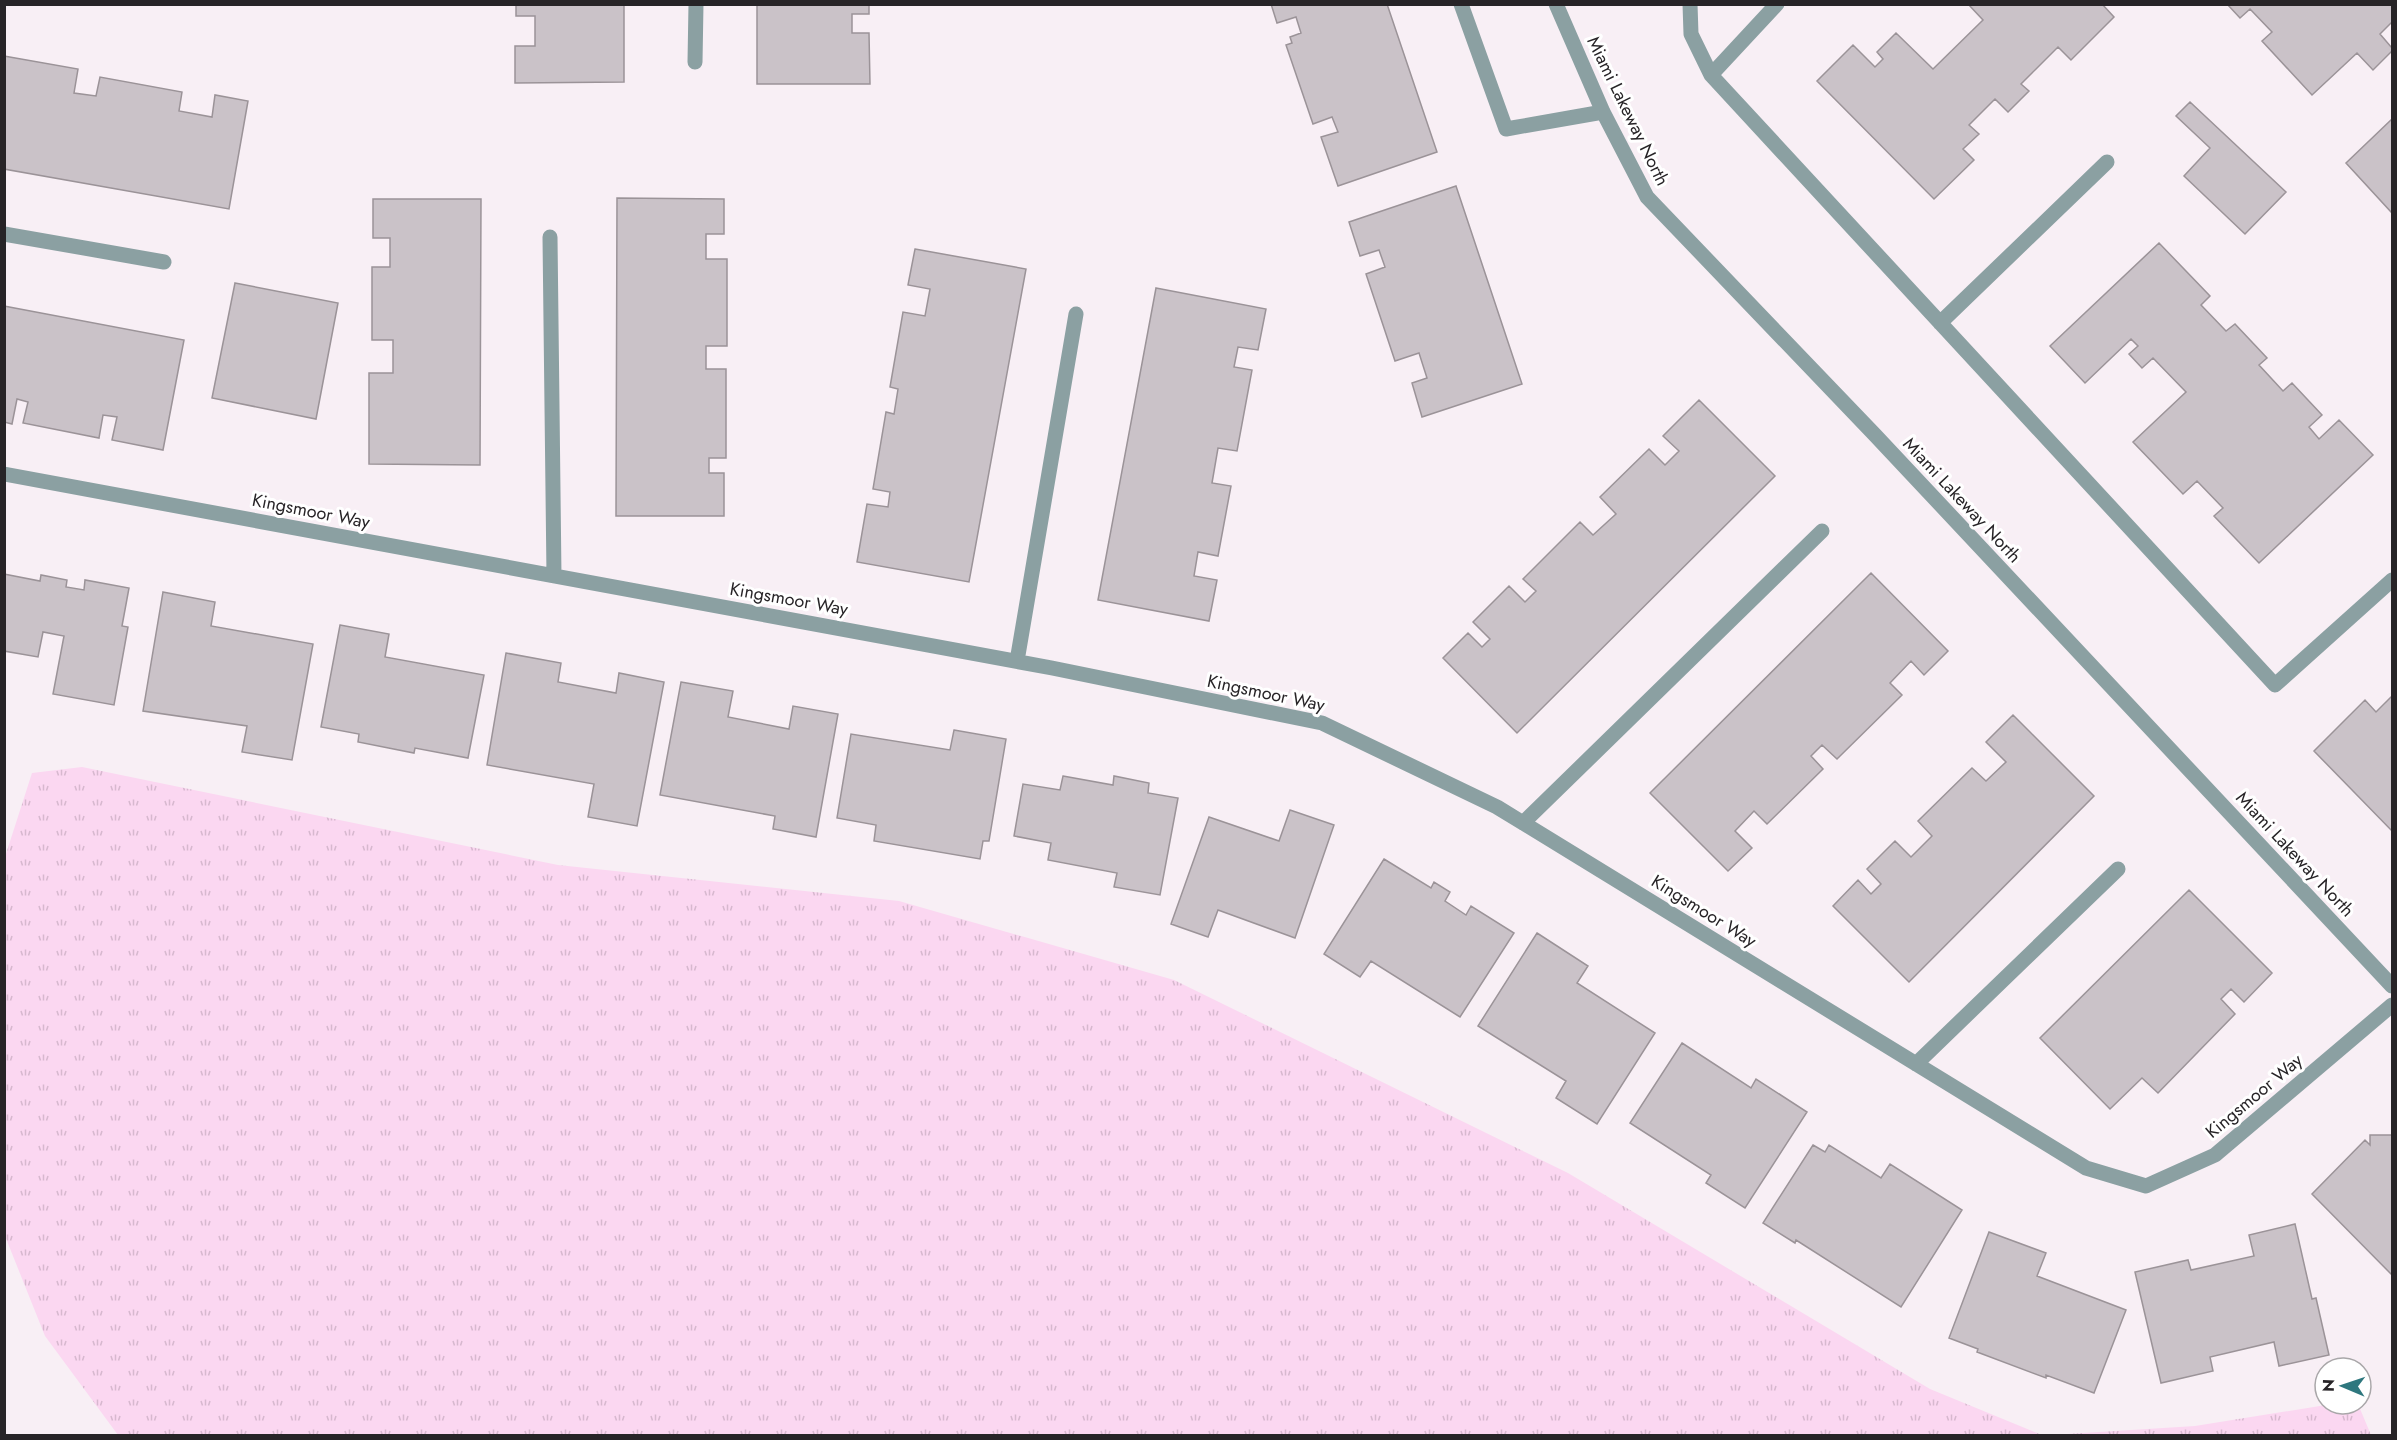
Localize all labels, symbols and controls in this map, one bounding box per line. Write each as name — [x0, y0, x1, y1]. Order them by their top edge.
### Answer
street label: Miami Lakeway North — [1581, 32, 1675, 190]
street label: Miami Lakeway North — [1897, 431, 2027, 569]
street label: Kingsmoor Way — [250, 487, 372, 535]
street label: Kingsmoor Way — [728, 576, 850, 622]
street label: Kingsmoor Way — [1205, 668, 1327, 718]
street label: Miami Lakeway North — [2230, 785, 2360, 923]
street label: Kingsmoor Way — [1646, 868, 1762, 954]
street label: Kingsmoor Way — [2200, 1048, 2308, 1144]
north arrow — [2313, 1356, 2373, 1416]
text: N — [2317, 1379, 2340, 1392]

